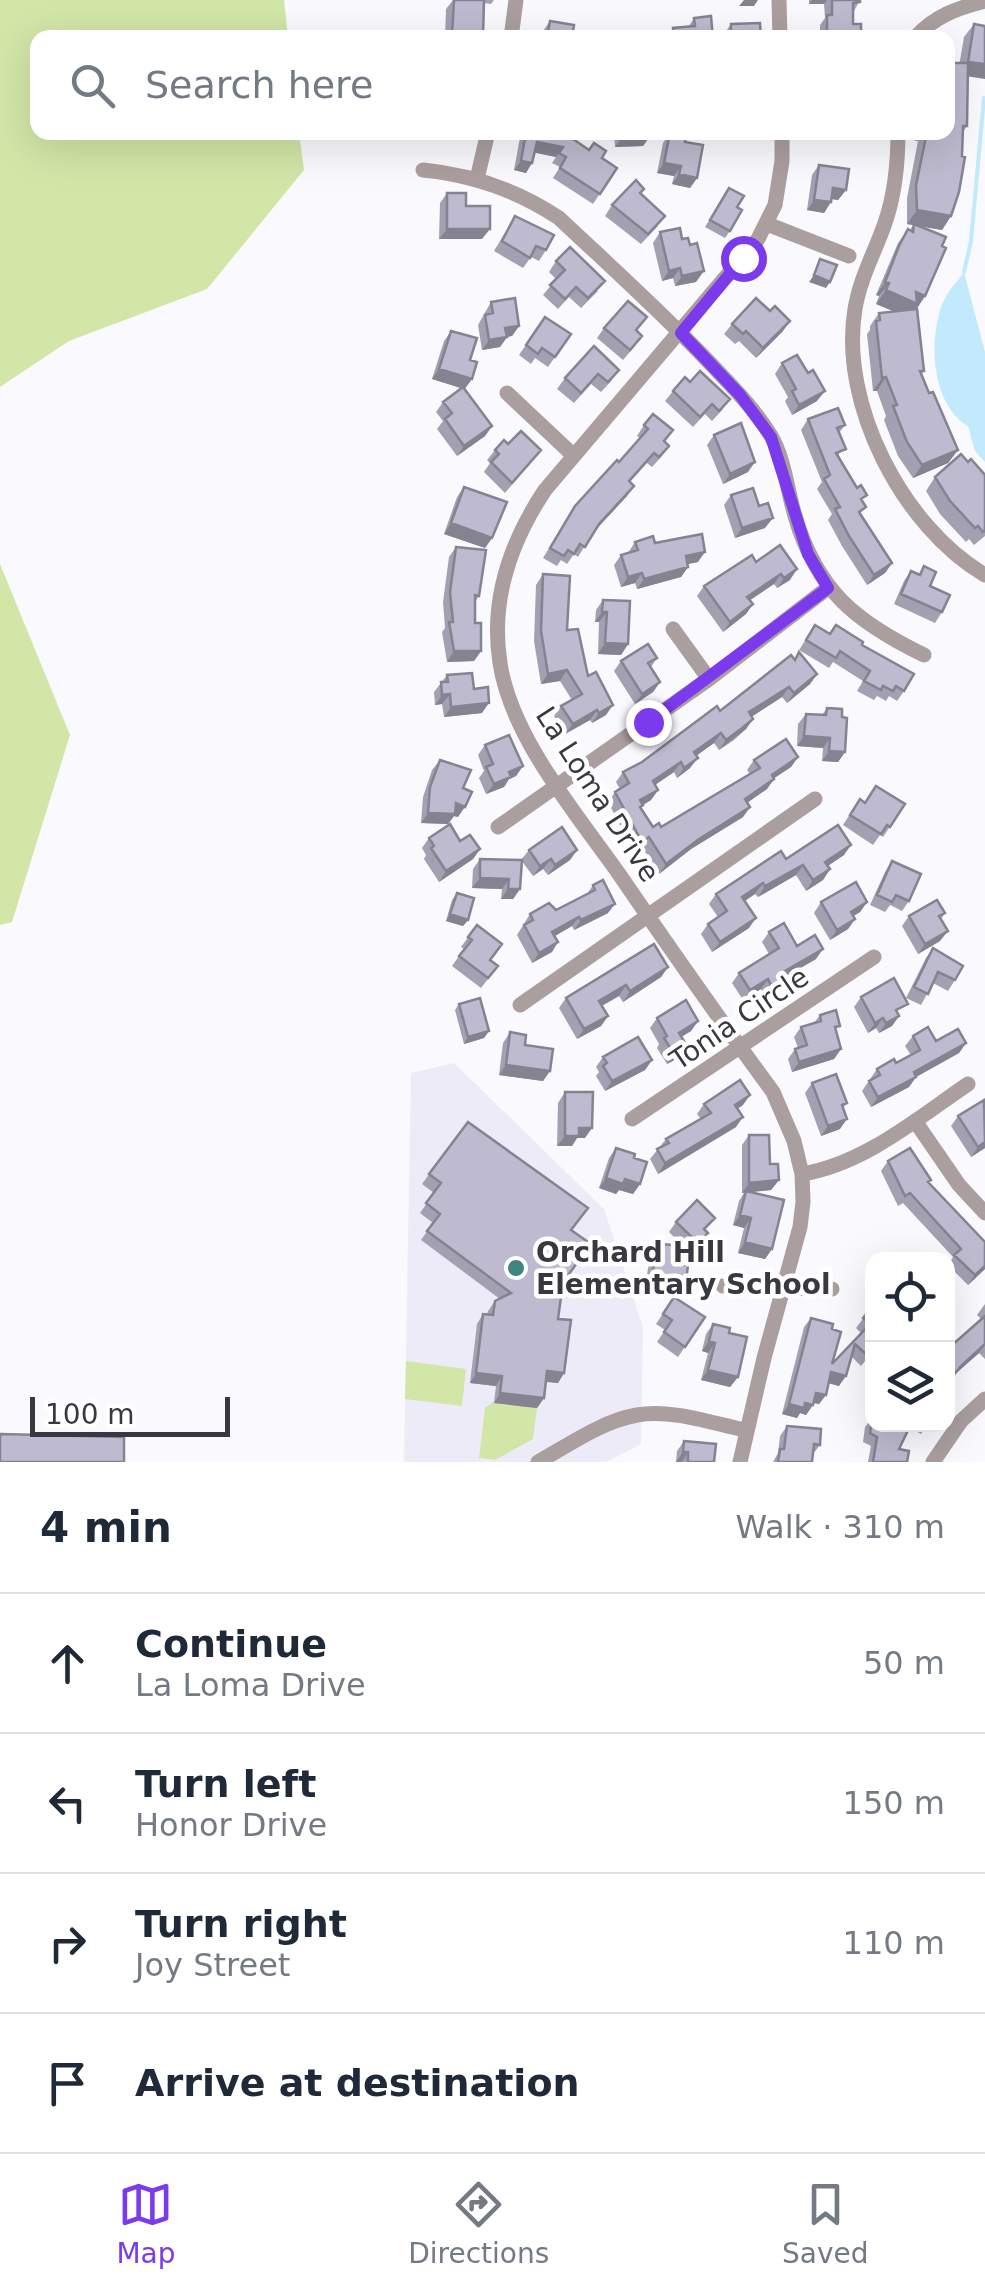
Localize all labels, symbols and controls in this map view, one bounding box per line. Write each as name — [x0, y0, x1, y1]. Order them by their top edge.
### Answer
search box — [30, 30, 955, 140]
icon: search — [65, 58, 120, 113]
text: Search here — [145, 63, 373, 107]
route start — [721, 236, 767, 282]
route end — [626, 700, 672, 746]
street label: La Loma Drive — [529, 701, 666, 888]
street label: Tonia Circle — [663, 960, 815, 1077]
place label: Orchard Hill Elementary School — [536, 1236, 831, 1301]
map controls — [865, 1252, 955, 1432]
button: locate — [865, 1252, 955, 1342]
marker: Orchard Hill Elementary School — [505, 1257, 527, 1279]
button: layers — [865, 1342, 955, 1432]
scale bar — [30, 1392, 230, 1436]
text: 100 m — [45, 1398, 135, 1431]
text: 4 min — [40, 1503, 172, 1552]
text: Walk · 310 m — [735, 1508, 945, 1546]
text: Continue — [135, 1622, 327, 1666]
icon: ahead — [40, 1636, 95, 1691]
text: 50 m — [863, 1644, 945, 1682]
text: La Loma Drive — [135, 1666, 366, 1704]
text: Turn left — [135, 1762, 316, 1806]
icon: left — [40, 1776, 95, 1831]
text: 150 m — [843, 1784, 945, 1822]
text: Honor Drive — [135, 1806, 327, 1844]
text: Turn right — [135, 1902, 347, 1946]
icon: right — [40, 1916, 95, 1971]
text: 110 m — [843, 1924, 945, 1962]
text: Joy Street — [135, 1946, 290, 1984]
icon: arrive — [40, 2056, 95, 2111]
text: Arrive at destination — [135, 2061, 580, 2105]
tab: Map — [116, 2177, 175, 2270]
tab: Directions — [408, 2177, 549, 2270]
tab: Saved — [782, 2177, 869, 2270]

